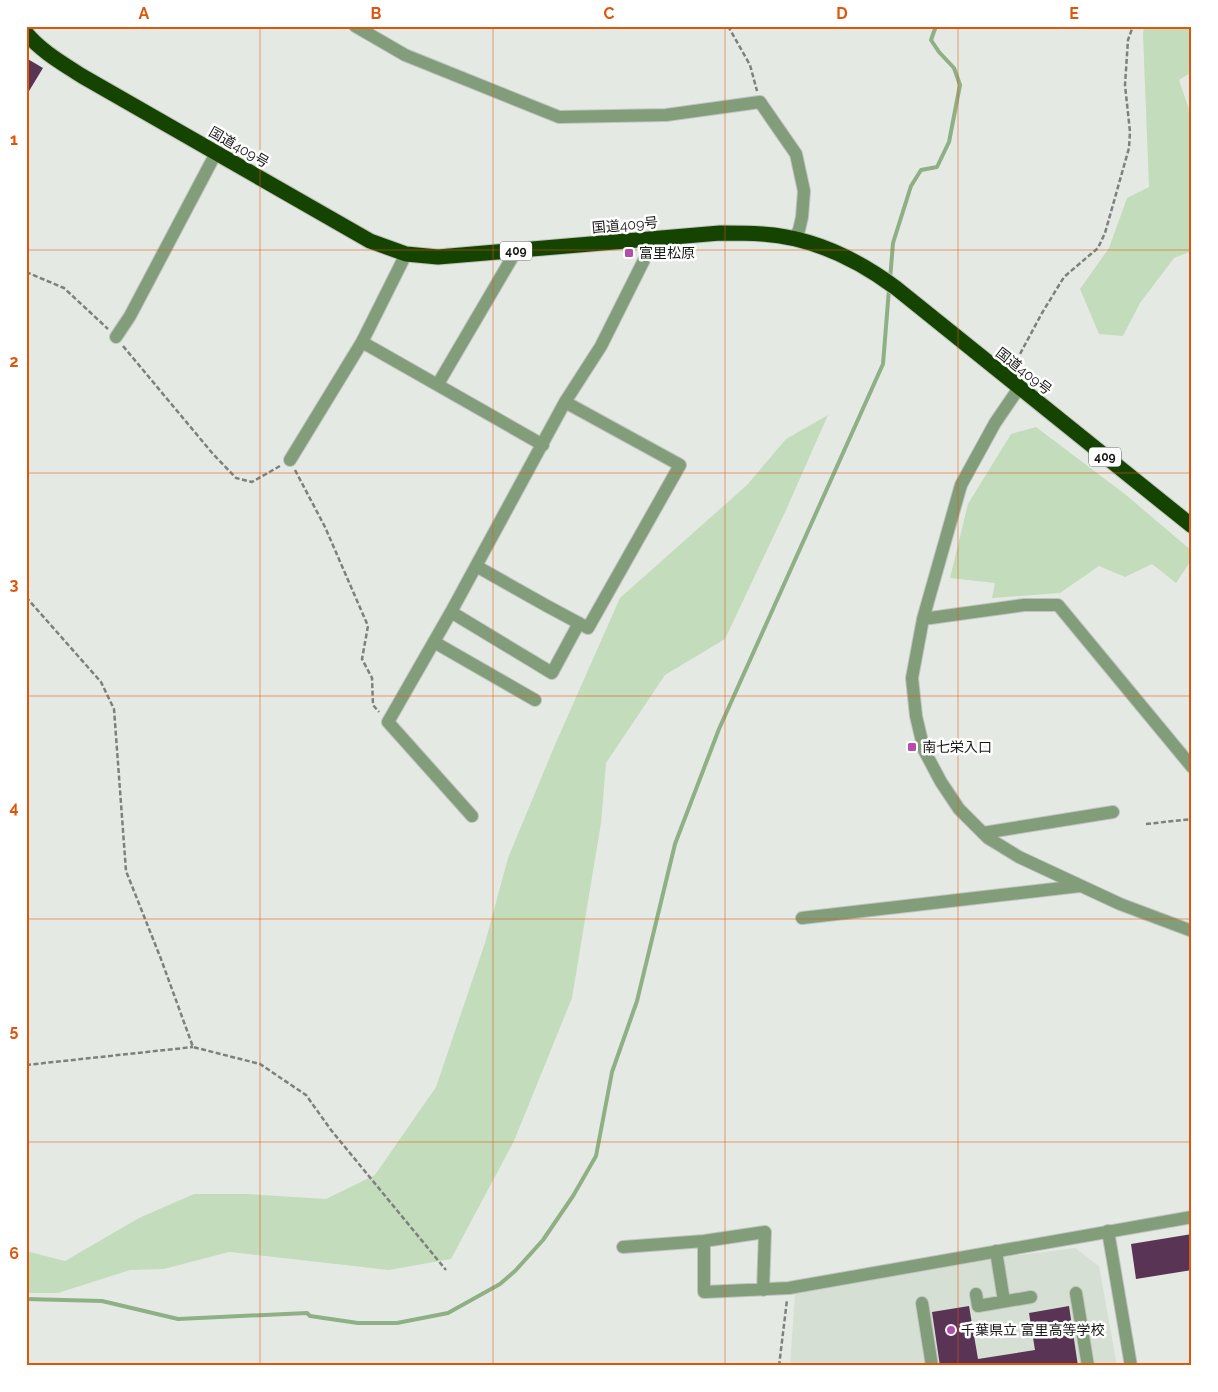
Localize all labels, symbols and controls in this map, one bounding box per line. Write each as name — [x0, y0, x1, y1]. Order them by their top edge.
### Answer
text: A — [139, 4, 150, 23]
text: B — [371, 4, 382, 23]
text: C — [604, 4, 615, 23]
text: D — [836, 4, 848, 23]
text: E — [1069, 4, 1079, 23]
street label: 国道409号 — [206, 123, 272, 171]
text: 1 — [10, 130, 18, 149]
street label: 国道409号 — [591, 214, 659, 236]
road number: 409 — [500, 242, 532, 260]
place label: 富里松原 — [639, 245, 695, 261]
marker: 富里松原 — [623, 247, 635, 259]
street label: 国道409号 — [993, 344, 1055, 398]
text: 2 — [9, 352, 19, 371]
road number: 409 — [1089, 448, 1121, 467]
text: 3 — [10, 575, 19, 594]
place label: 南七栄入口 — [922, 739, 992, 755]
marker: 南七栄入口 — [906, 741, 918, 753]
text: 4 — [9, 798, 19, 817]
text: 5 — [10, 1021, 19, 1040]
text: 6 — [9, 1244, 19, 1263]
place label: 千葉県立 富里高等学校 — [961, 1322, 1105, 1338]
marker: 千葉県立 富里高等学校 — [945, 1324, 957, 1336]

